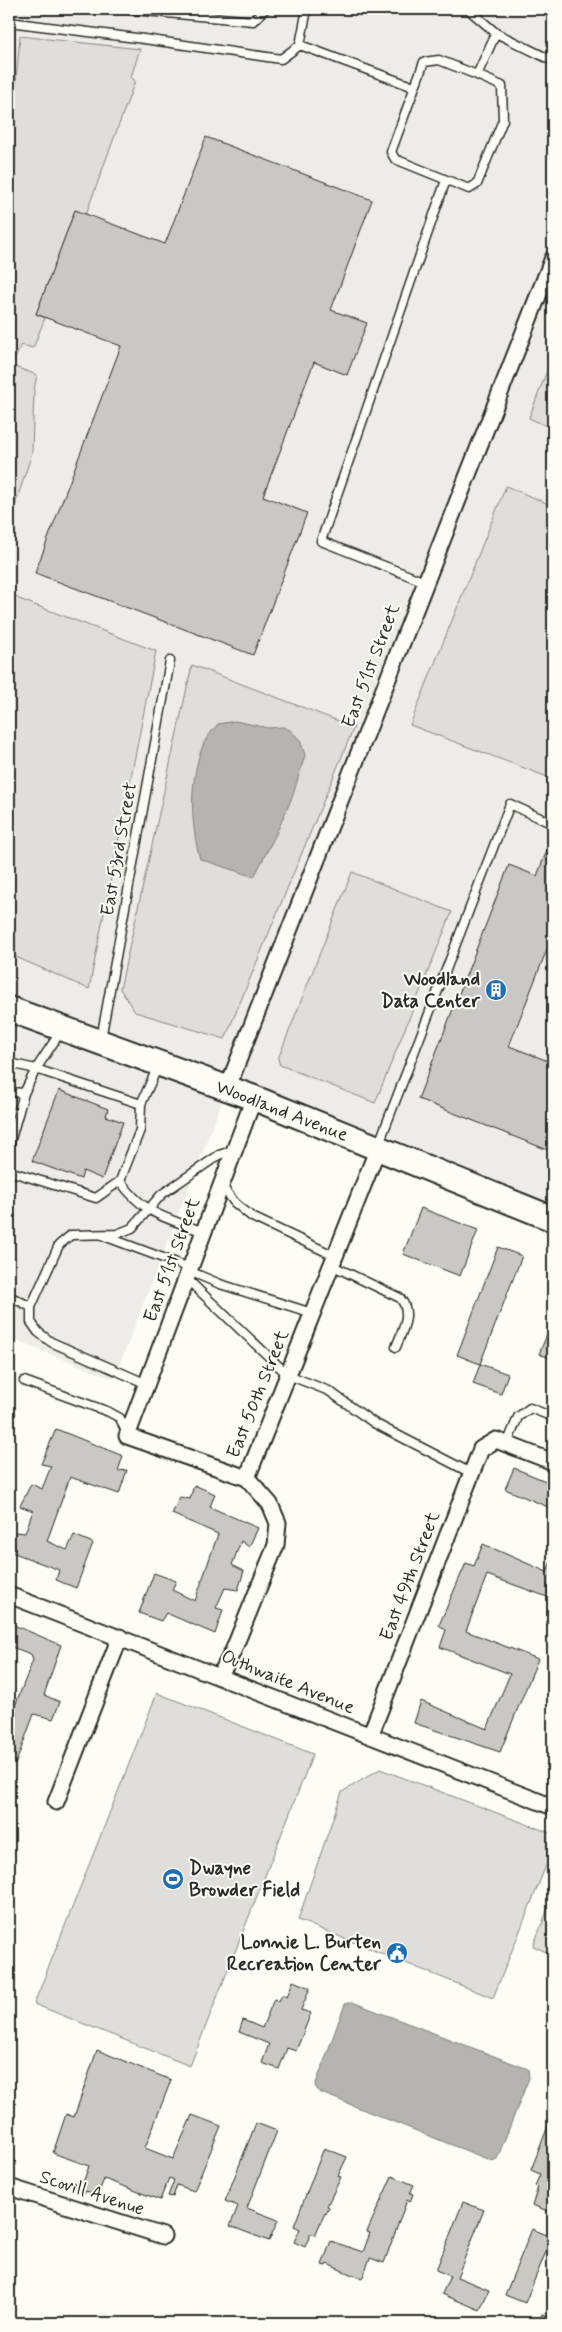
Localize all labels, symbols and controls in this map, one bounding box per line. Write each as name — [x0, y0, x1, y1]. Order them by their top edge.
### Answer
street label: East 51st Street — [336, 600, 406, 732]
street label: East 53rd Street — [95, 780, 143, 918]
place label: Woodland Data Center — [381, 967, 481, 1014]
building icon: Woodland Data Center — [484, 978, 508, 1002]
street label: Woodland Avenue — [212, 1074, 352, 1148]
street label: East 51st Street — [138, 1194, 206, 1326]
street label: East 50th Street — [221, 1326, 295, 1462]
street label: East 49th Street — [374, 1508, 446, 1644]
street label: Outhwaite Avenue — [218, 1644, 358, 1720]
place label: Dwayne Browder Field — [189, 1856, 300, 1903]
sports icon: Dwayne Browder Field — [161, 1867, 185, 1891]
place label: Lonnie L. Burten Recreation Center — [227, 1930, 382, 1977]
public building icon: Lonnie L. Burten Recreation Center — [385, 1941, 409, 1965]
street label: Scovill Avenue — [36, 2164, 148, 2222]

